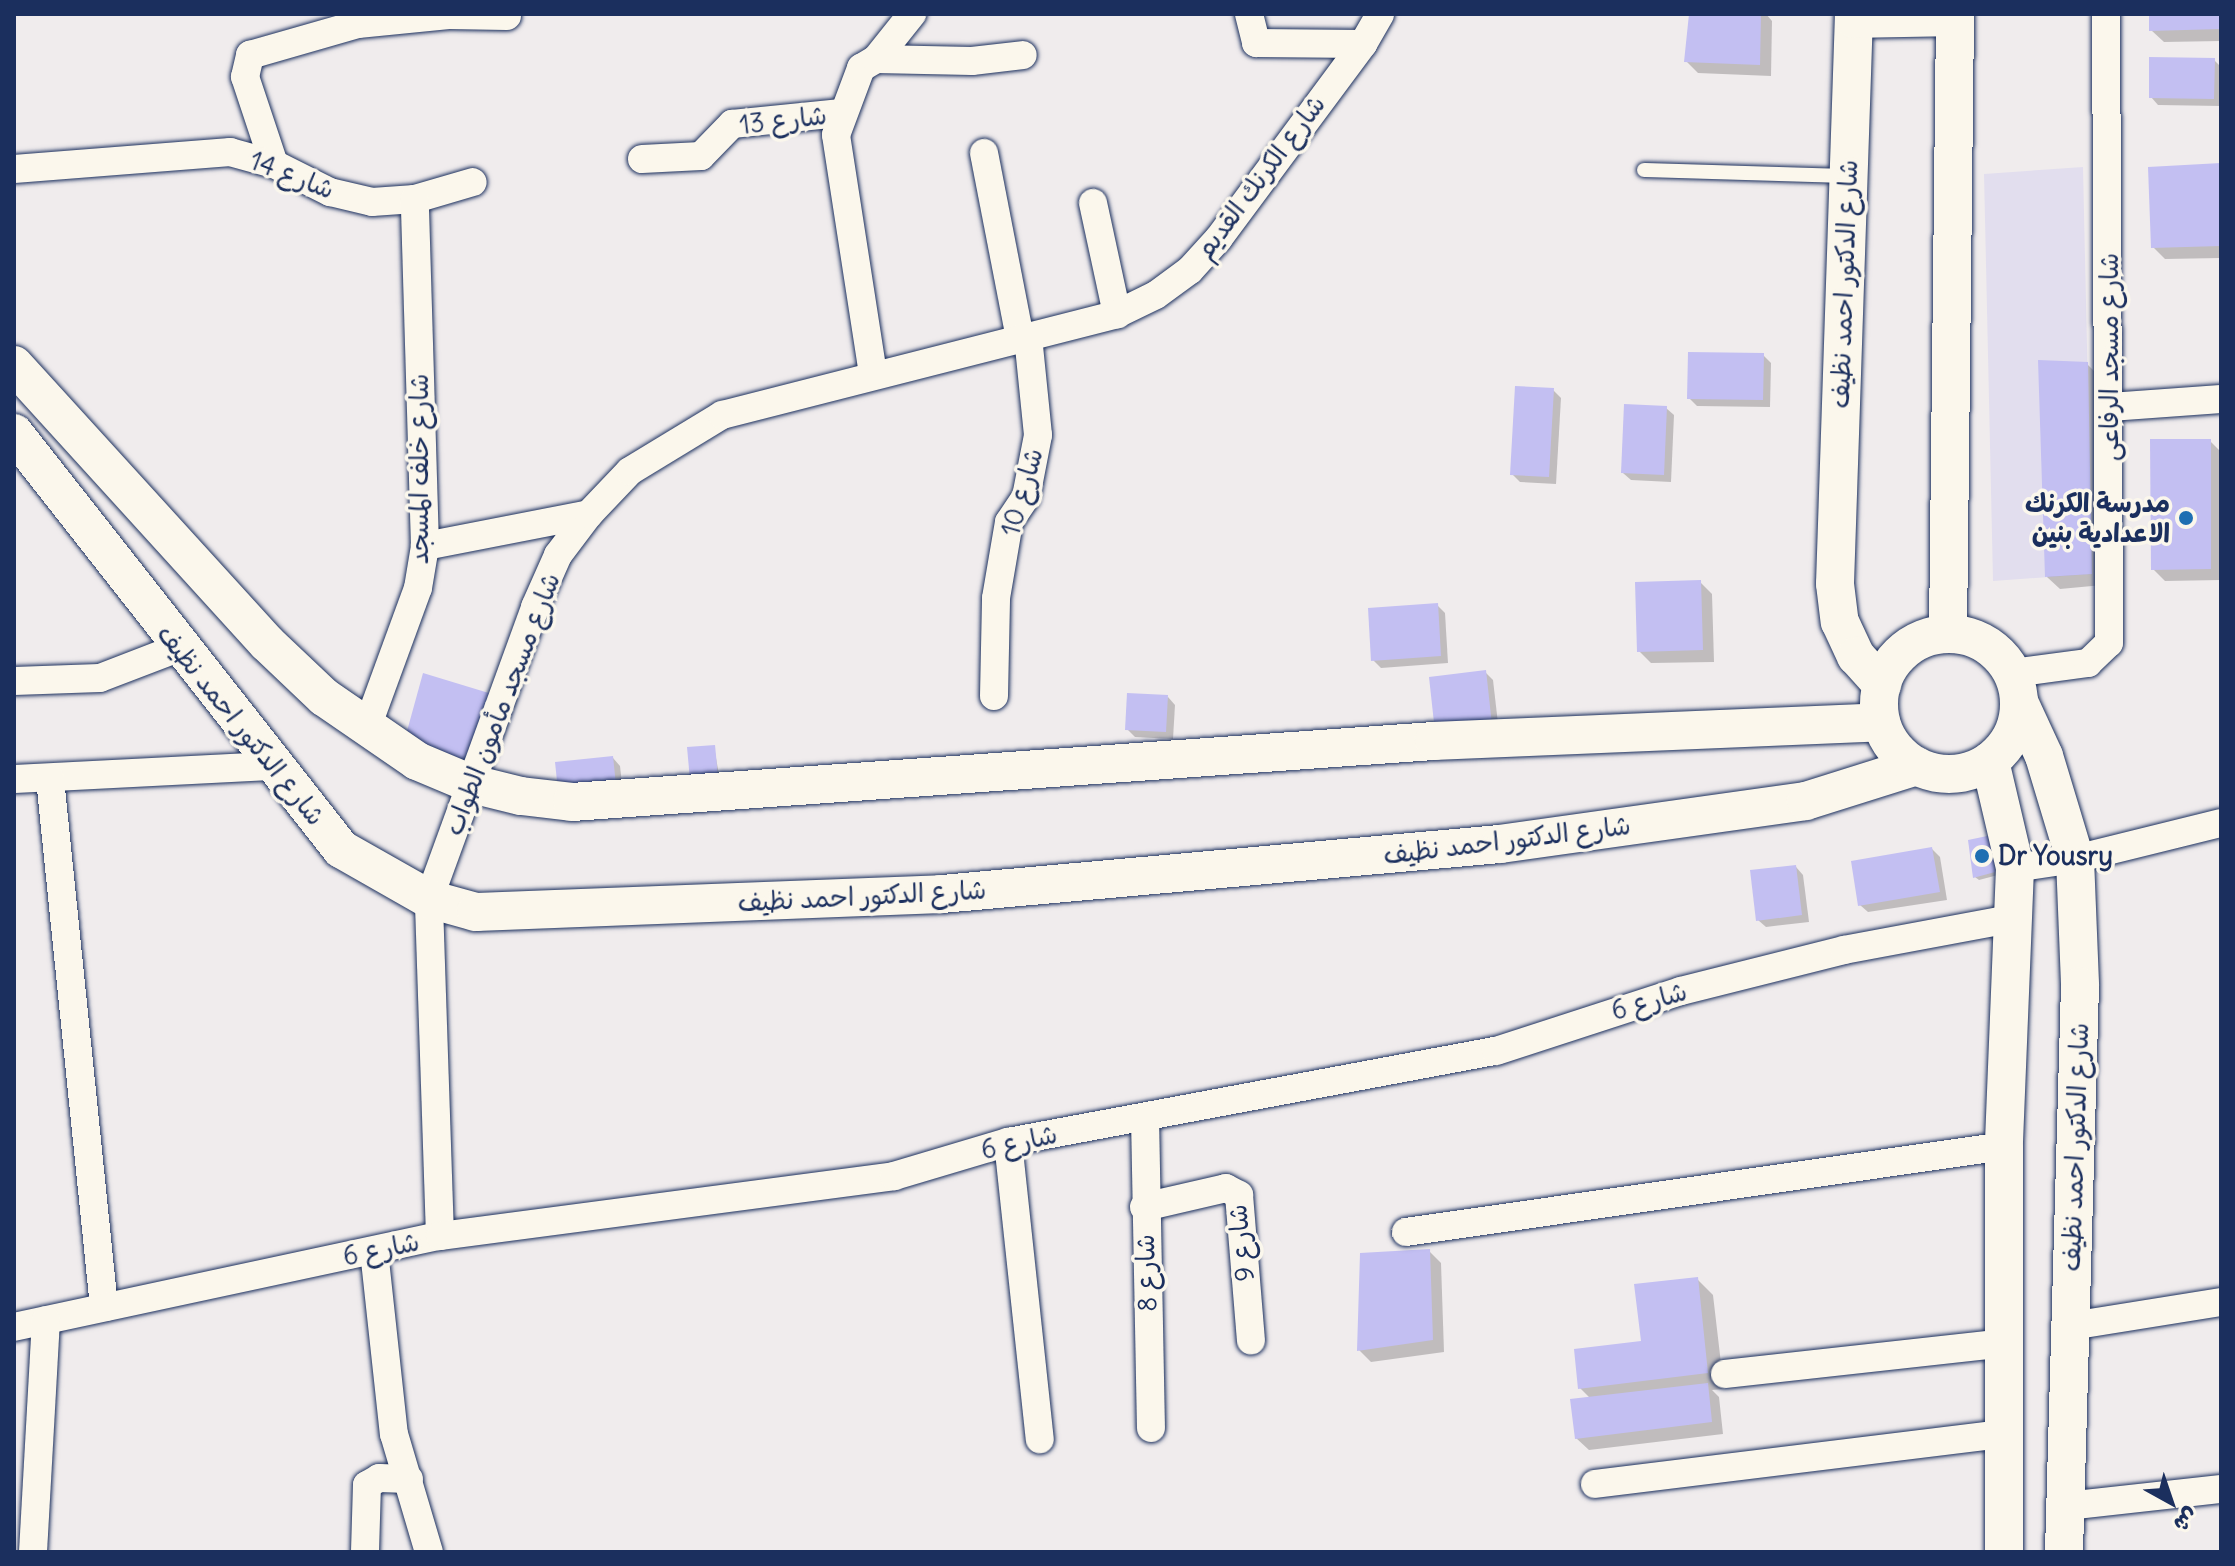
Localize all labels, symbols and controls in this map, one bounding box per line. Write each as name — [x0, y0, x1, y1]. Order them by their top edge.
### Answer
street label: شارع الكرنك القديم — [1188, 89, 1332, 265]
street label: شارع 13 — [738, 99, 828, 141]
street label: شارع 14 — [245, 145, 339, 205]
street label: شارع الدكتور احمد نظيف — [1824, 159, 1864, 409]
street label: شارع مسجد الرفاعى — [2093, 253, 2125, 461]
street label: شارع خلف المسجد — [403, 374, 435, 564]
street label: شارع 10 — [995, 445, 1049, 539]
place label: مدرسة الكرنك الاعدادية بنين — [2025, 487, 2170, 548]
marker: مدرسة الكرنك الاعدادية بنين — [2177, 509, 2195, 527]
street label: شارع مسجد مأمون الطواب — [437, 568, 567, 840]
street label: شارع الدكتور احمد نظيف — [151, 618, 331, 832]
street label: شارع الدكتور احمد نظيف — [1382, 809, 1632, 871]
place label: Dr Yousry — [1998, 840, 2113, 872]
marker: Dr Yousry — [1973, 847, 1991, 865]
street label: شارع الدكتور احمد نظيف — [737, 874, 987, 918]
street label: شارع 6 — [1607, 975, 1691, 1027]
street label: شارع الدكتور احمد نظيف — [2055, 1022, 2095, 1272]
street label: شارع 6 — [978, 1118, 1060, 1166]
street label: شارع 9 — [1221, 1203, 1261, 1283]
street label: شارع 6 — [340, 1226, 422, 1272]
street label: شارع 8 — [1129, 1234, 1163, 1312]
north arrow — [2131, 1462, 2211, 1542]
text: ش — [2168, 1502, 2205, 1539]

